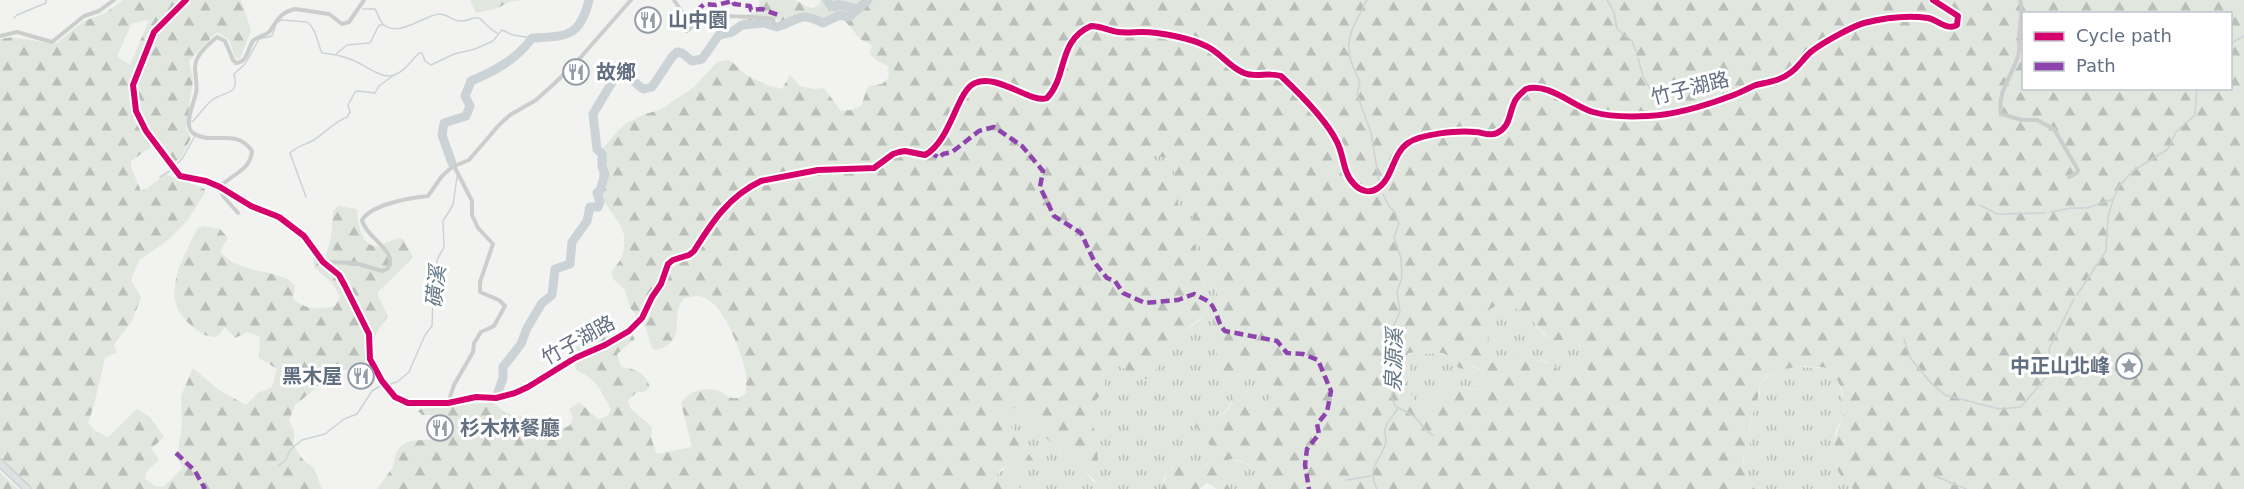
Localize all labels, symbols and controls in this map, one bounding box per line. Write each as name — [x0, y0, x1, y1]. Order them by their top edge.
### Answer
restaurant icon: 山中園 — [633, 5, 663, 35]
place label: 山中園 — [668, 8, 728, 32]
legend — [2022, 12, 2232, 90]
text: Cycle path — [2076, 25, 2172, 46]
text: Path — [2076, 55, 2116, 76]
restaurant icon: 故鄉 — [561, 57, 591, 87]
place label: 故鄉 — [596, 60, 636, 84]
street label: 竹子湖路 — [1648, 67, 1732, 109]
water label: 磺溪 — [422, 262, 450, 309]
street label: 竹子湖路 — [537, 310, 619, 370]
water label: 泉源溪 — [1381, 325, 1407, 392]
place icon: 中正山北峰 — [2114, 351, 2144, 381]
place label: 中正山北峰 — [2010, 354, 2110, 378]
restaurant icon: 黑木屋 — [346, 361, 376, 391]
place label: 黑木屋 — [282, 364, 342, 388]
restaurant icon: 杉木林餐廳 — [425, 413, 455, 443]
place label: 杉木林餐廳 — [460, 416, 560, 440]

